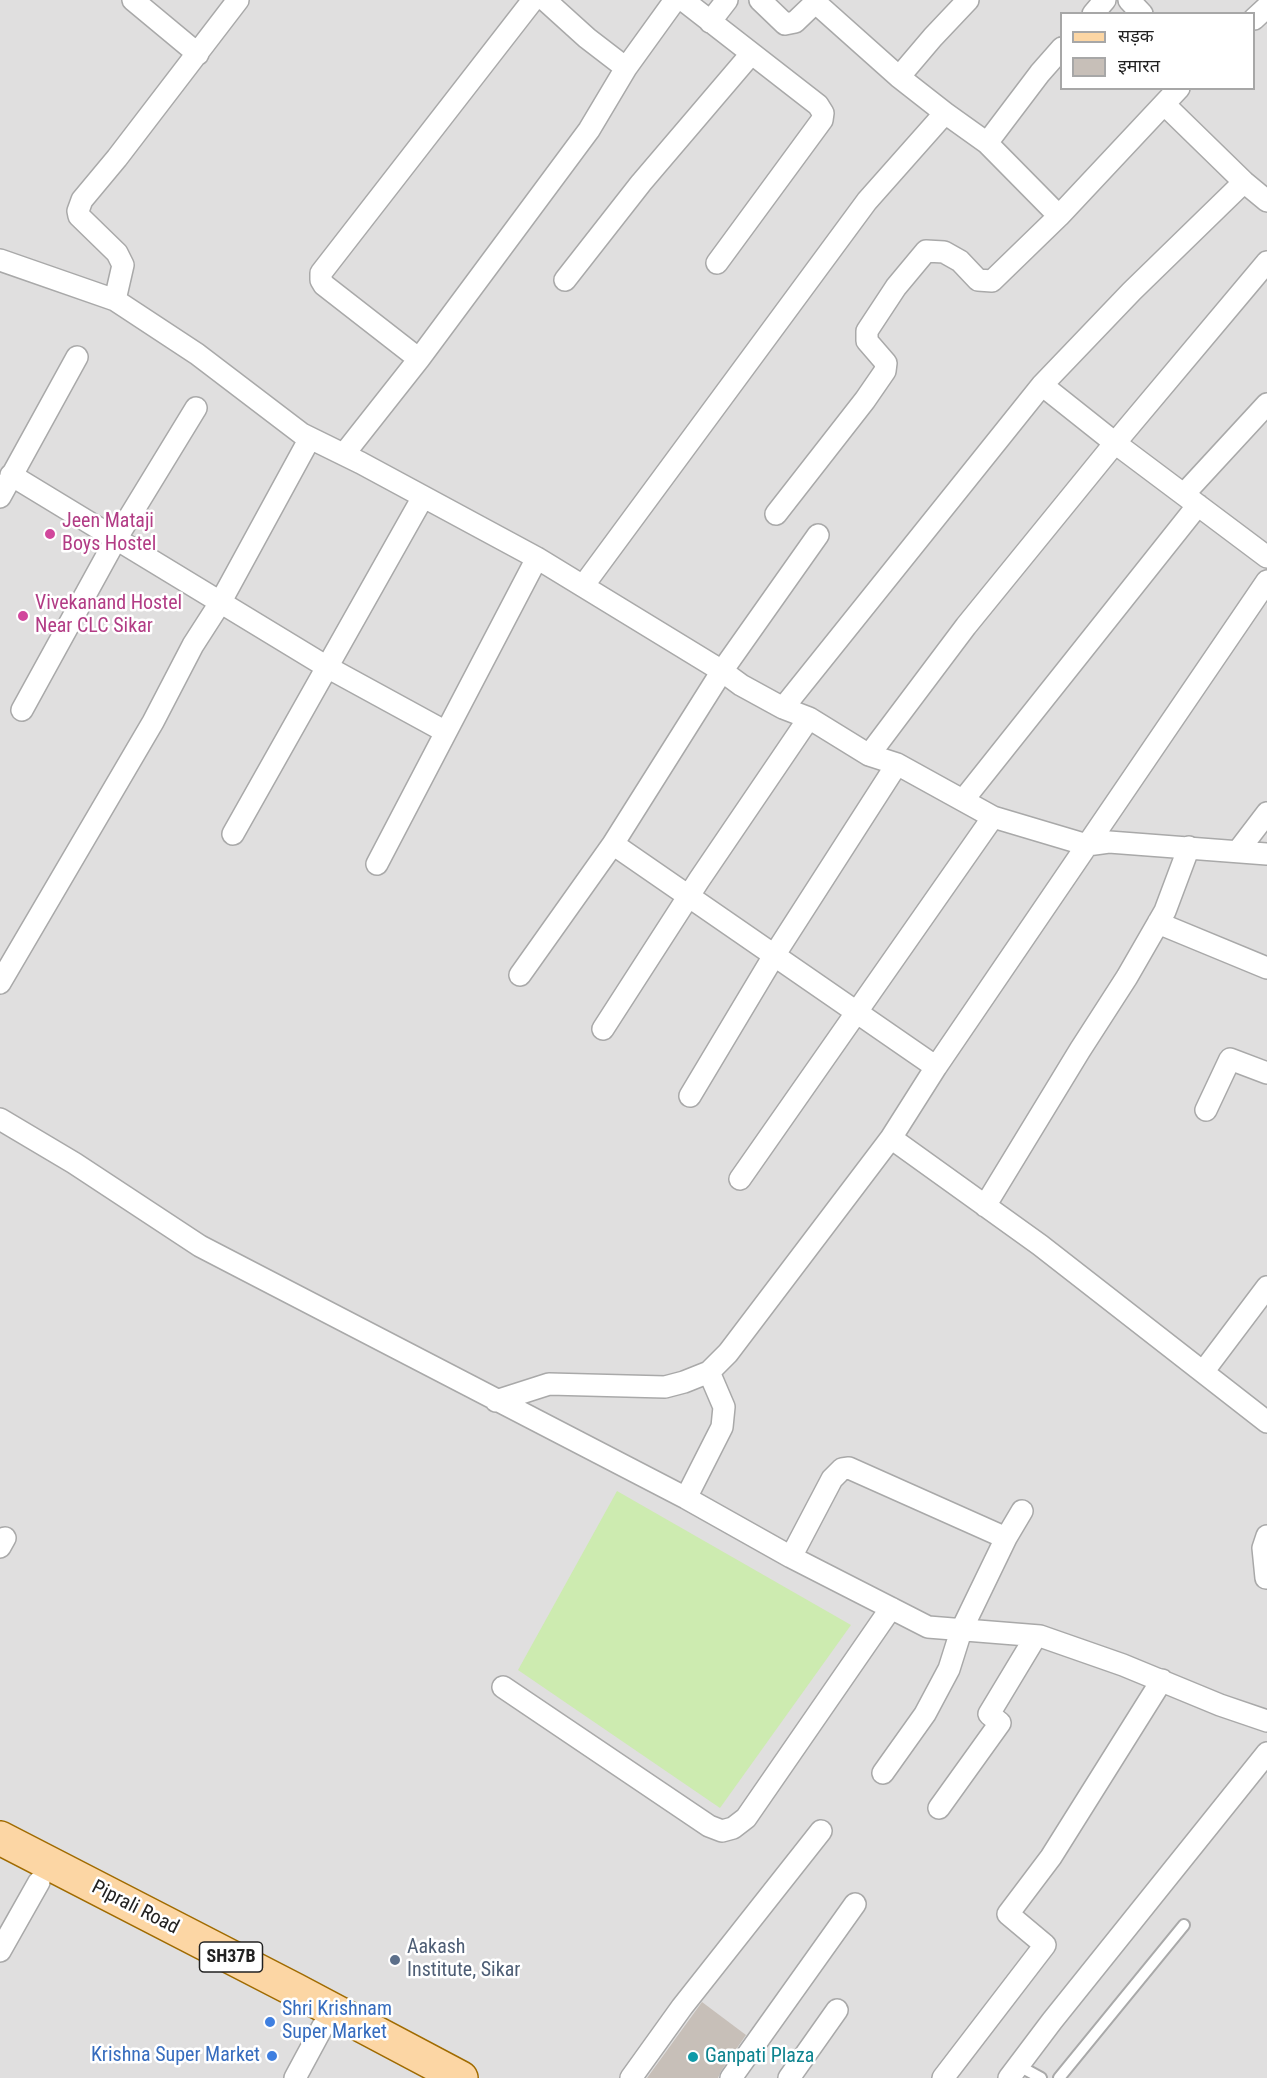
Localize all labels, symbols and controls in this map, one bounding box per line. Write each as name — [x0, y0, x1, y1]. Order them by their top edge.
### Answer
legend — [1060, 12, 1255, 90]
text: सड़क — [1118, 25, 1154, 46]
text: इमारत — [1118, 55, 1160, 76]
place label: Jeen Mataji Boys Hostel — [62, 510, 156, 557]
marker: Jeen Mataji Boys Hostel — [43, 527, 57, 541]
place label: Vivekanand Hostel Near CLC Sikar — [35, 592, 182, 639]
marker: Vivekanand Hostel Near CLC Sikar — [16, 609, 30, 623]
street label: Piprali Road — [87, 1876, 183, 1940]
place label: Aakash Institute, Sikar — [407, 1936, 520, 1983]
road number: SH37B — [200, 1942, 262, 1972]
marker: Aakash Institute, Sikar — [388, 1953, 402, 1967]
place label: Shri Krishnam Super Market — [282, 1998, 392, 2045]
marker: Shri Krishnam Super Market — [263, 2015, 277, 2029]
place label: Krishna Super Market — [91, 2044, 260, 2068]
place label: Ganpati Plaza — [705, 2045, 814, 2069]
marker: Krishna Super Market — [265, 2049, 279, 2063]
marker: Ganpati Plaza — [686, 2050, 700, 2064]

